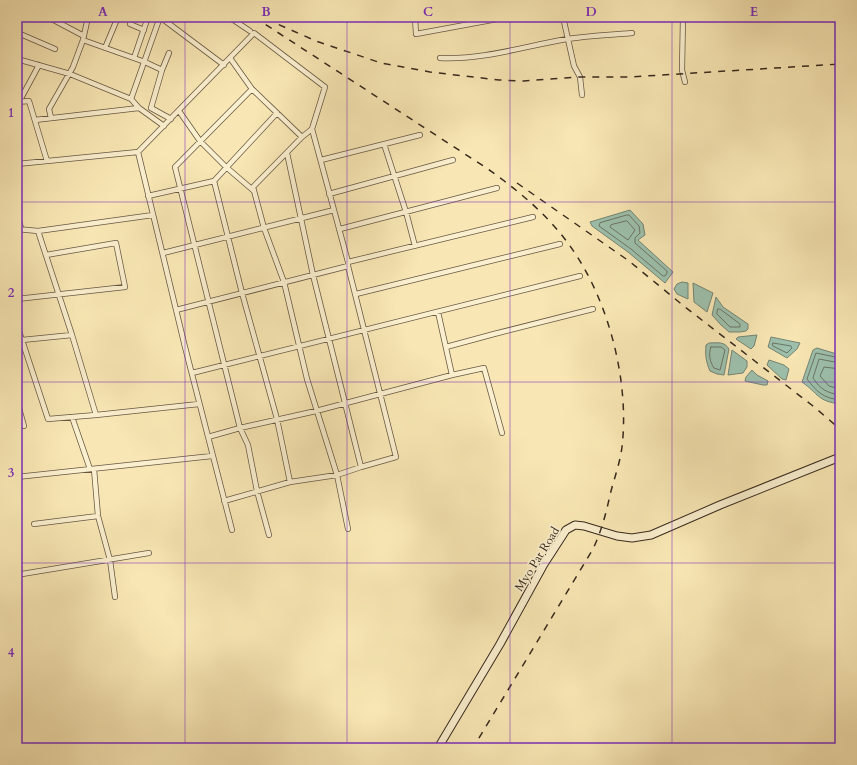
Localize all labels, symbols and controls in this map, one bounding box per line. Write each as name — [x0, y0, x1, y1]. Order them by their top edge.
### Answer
text: A — [98, 3, 108, 21]
text: B — [261, 3, 271, 21]
text: C — [423, 3, 433, 21]
text: D — [585, 3, 597, 21]
text: E — [750, 3, 758, 21]
text: 1 — [8, 104, 14, 122]
text: 2 — [8, 284, 15, 302]
text: 3 — [8, 464, 15, 482]
street label: Myo Pat Road — [511, 523, 563, 594]
text: 4 — [8, 644, 15, 662]

